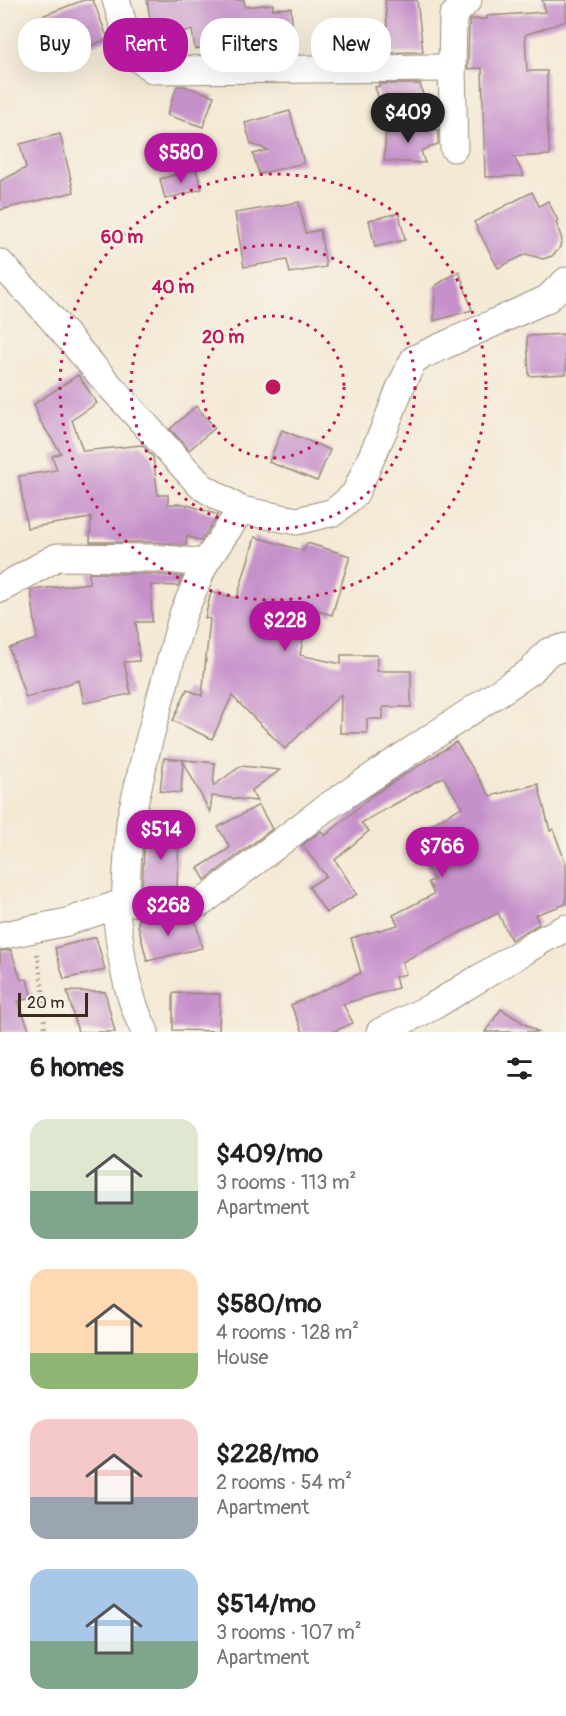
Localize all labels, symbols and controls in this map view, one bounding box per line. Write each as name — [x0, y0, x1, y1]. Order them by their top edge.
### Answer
chip: Buy — [18, 18, 91, 72]
chip: Rent — [103, 18, 188, 72]
chip: Filters — [200, 18, 299, 72]
chip: New — [311, 18, 391, 72]
pin: $409 — [372, 93, 444, 144]
text: $409 — [385, 100, 431, 125]
pin: $580 — [145, 133, 217, 184]
text: $580 — [158, 140, 204, 165]
text: 60 m — [101, 226, 143, 249]
text: 40 m — [152, 276, 194, 299]
text: 20 m — [202, 326, 244, 349]
centre of rings — [263, 377, 283, 397]
pin: $228 — [249, 601, 321, 652]
text: $228 — [263, 608, 307, 633]
pin: $514 — [125, 810, 197, 861]
text: $514 — [140, 817, 182, 842]
pin: $766 — [406, 827, 478, 878]
text: $766 — [420, 834, 464, 859]
pin: $268 — [132, 886, 204, 937]
text: $268 — [146, 893, 190, 918]
scale bar — [18, 990, 88, 1018]
text: 20 m — [27, 993, 65, 1013]
text: 6 homes — [30, 1052, 124, 1084]
icon: filters — [503, 1052, 536, 1085]
text: $409/mo — [216, 1138, 323, 1170]
icon: home — [78, 1143, 150, 1215]
text: 3 rooms · 113 m² — [216, 1170, 356, 1195]
text: Apartment — [216, 1195, 309, 1220]
text: $580/mo — [216, 1288, 321, 1320]
icon: home — [78, 1293, 150, 1365]
text: 4 rooms · 128 m² — [216, 1320, 359, 1345]
text: House — [216, 1345, 268, 1370]
text: $228/mo — [216, 1438, 319, 1470]
icon: home — [78, 1443, 150, 1515]
text: 2 rooms · 54 m² — [216, 1470, 352, 1495]
text: Apartment — [216, 1495, 309, 1520]
text: $514/mo — [216, 1588, 316, 1620]
icon: home — [78, 1593, 150, 1665]
text: 3 rooms · 107 m² — [216, 1620, 362, 1645]
text: Apartment — [216, 1645, 309, 1670]

